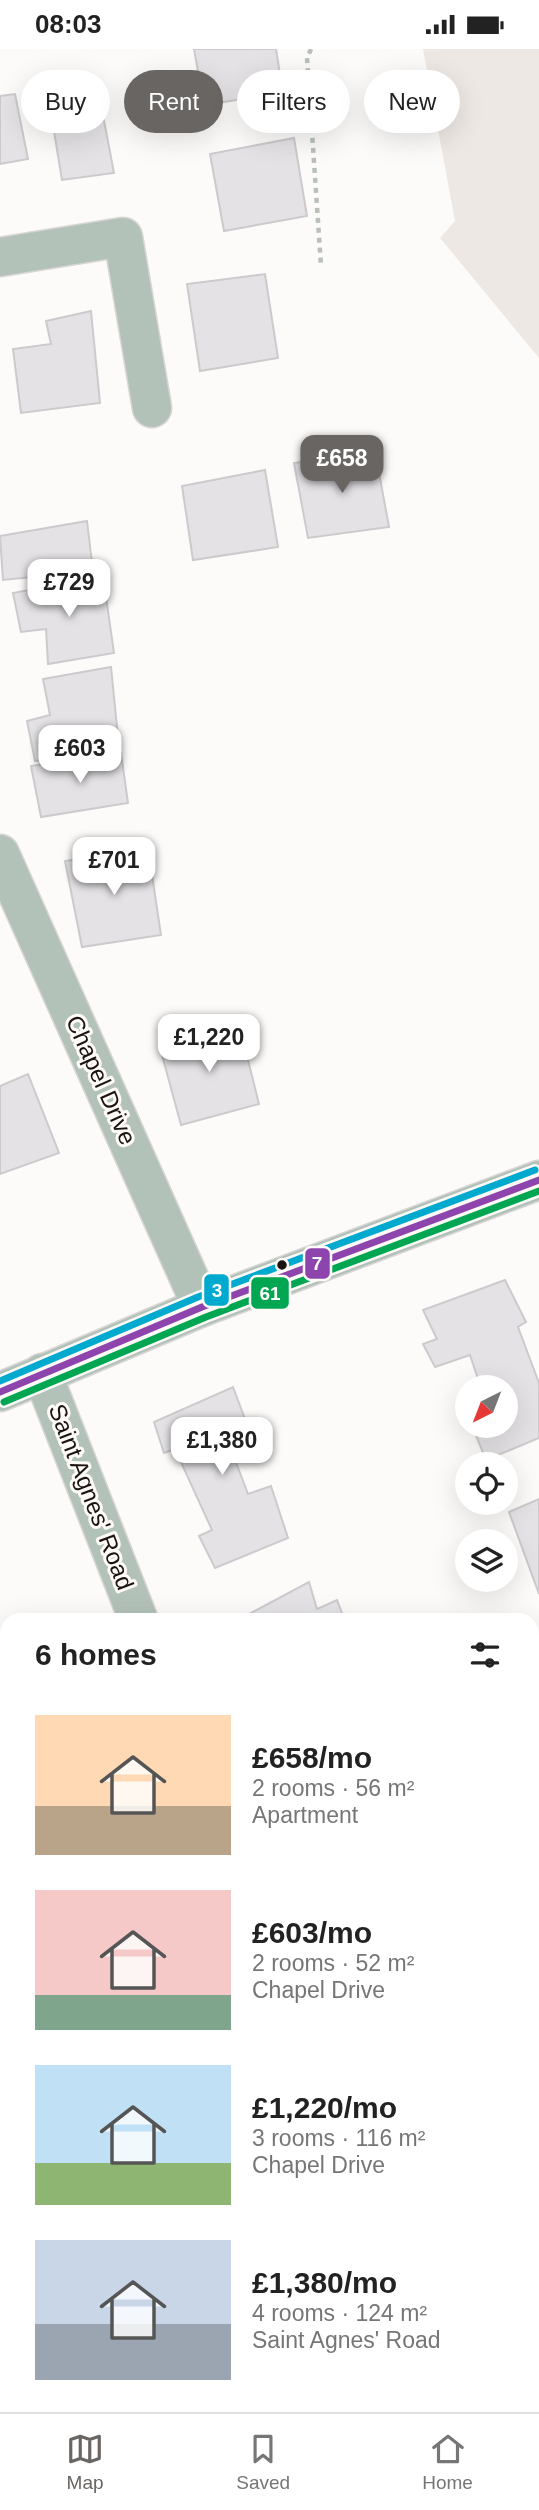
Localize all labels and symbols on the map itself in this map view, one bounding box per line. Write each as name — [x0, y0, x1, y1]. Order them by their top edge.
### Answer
pin: £658 — [301, 435, 383, 495]
pin: £729 — [28, 559, 110, 619]
pin: £603 — [39, 725, 121, 785]
pin: £701 — [73, 837, 155, 897]
street label: Chapel Drive — [61, 1011, 142, 1149]
pin: £1,220 — [152, 1014, 266, 1074]
line badge: 7 — [304, 1247, 331, 1280]
text: 7 — [312, 1253, 322, 1274]
unlabelled marker — [275, 1258, 289, 1272]
line badge: 3 — [203, 1273, 230, 1307]
line badge: 61 — [250, 1276, 290, 1310]
text: 3 — [212, 1280, 222, 1301]
text: 61 — [259, 1283, 281, 1304]
north arrow — [455, 1375, 518, 1439]
street label: Saint Agnes' Road — [44, 1400, 139, 1593]
pin: £1,380 — [165, 1417, 279, 1477]

